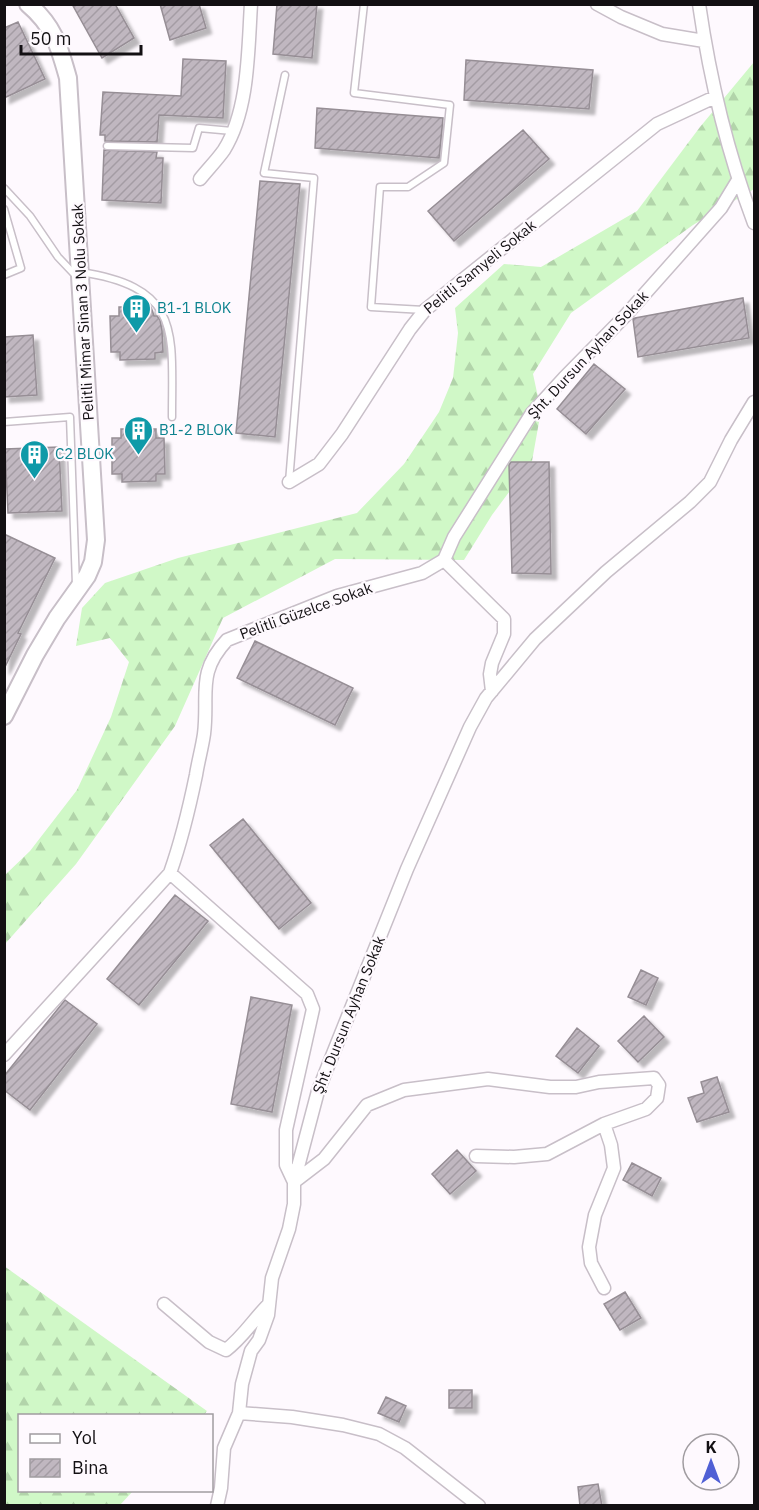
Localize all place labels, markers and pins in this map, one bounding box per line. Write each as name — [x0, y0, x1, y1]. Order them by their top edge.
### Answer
building icon: B1-1 BLOK — [120, 292, 152, 334]
place label: B1-1 BLOK — [157, 298, 232, 317]
building icon: B1-2 BLOK — [122, 414, 154, 456]
place label: B1-2 BLOK — [159, 420, 234, 439]
building icon: C2 BLOK — [18, 438, 50, 480]
place label: C2 BLOK — [55, 444, 114, 463]

